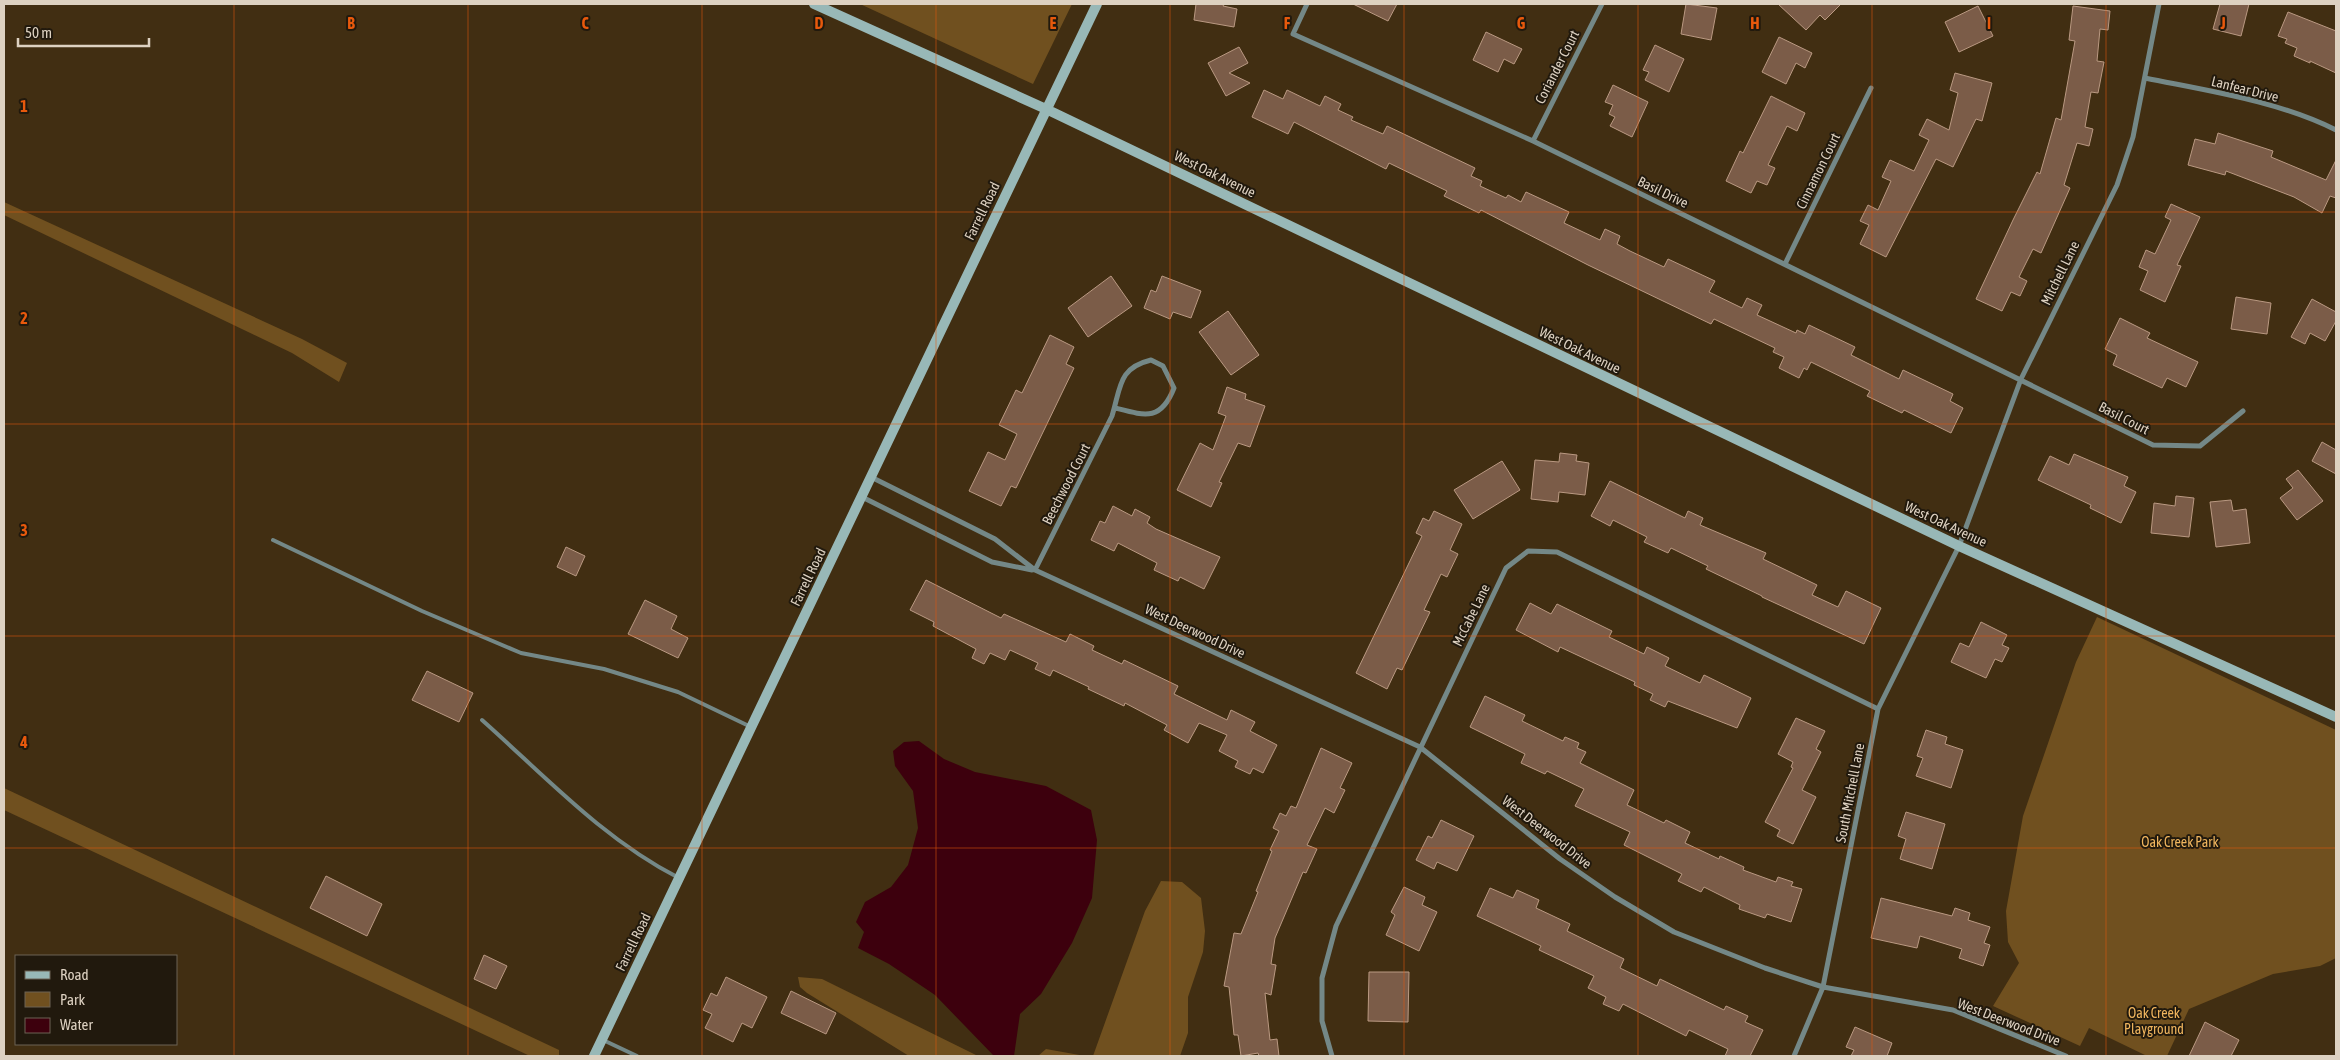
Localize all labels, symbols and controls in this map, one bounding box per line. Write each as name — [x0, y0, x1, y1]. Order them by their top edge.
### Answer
text: B — [347, 14, 355, 32]
text: C — [581, 14, 589, 32]
text: D — [815, 14, 824, 32]
text: E — [1050, 14, 1057, 32]
text: F — [1284, 14, 1291, 32]
text: G — [1517, 14, 1526, 32]
text: H — [1750, 14, 1760, 32]
text: I — [1987, 14, 1991, 32]
text: J — [2219, 14, 2226, 32]
scale bar — [18, 15, 149, 47]
text: 50 m — [25, 24, 52, 41]
street label: Coriander Court — [1532, 28, 1582, 106]
street label: Lanfear Drive — [2210, 73, 2280, 105]
text: 1 — [20, 97, 28, 115]
street label: Cinnamon Court — [1793, 130, 1843, 212]
street label: West Oak Avenue — [1172, 147, 1258, 201]
street label: Basil Drive — [1635, 173, 1691, 211]
street label: Farrell Road — [961, 179, 1003, 243]
street label: Mitchell Lane — [2038, 238, 2082, 308]
text: 2 — [20, 309, 28, 327]
street label: West Oak Avenue — [1537, 323, 1623, 377]
street label: Basil Court — [2096, 398, 2152, 438]
street label: Beechwood Court — [1039, 441, 1093, 527]
street label: West Oak Avenue — [1903, 498, 1989, 550]
text: 3 — [20, 521, 28, 539]
street label: Farrell Road — [787, 545, 829, 609]
street label: McCabe Lane — [1449, 581, 1493, 649]
street label: West Deerwood Drive — [1142, 601, 1248, 661]
text: 4 — [19, 733, 28, 751]
street label: South Mitchell Lane — [1832, 742, 1868, 844]
street label: West Deerwood Drive — [1499, 792, 1595, 872]
park label: Oak Creek Park — [2141, 834, 2219, 850]
street label: Farrell Road — [612, 910, 654, 974]
legend — [15, 955, 178, 1045]
text: Road — [60, 966, 89, 983]
text: Park — [60, 991, 85, 1008]
street label: West Deerwood Drive — [1955, 995, 2063, 1049]
park label: Oak Creek Playground — [2124, 1005, 2184, 1037]
text: Water — [60, 1016, 93, 1033]

